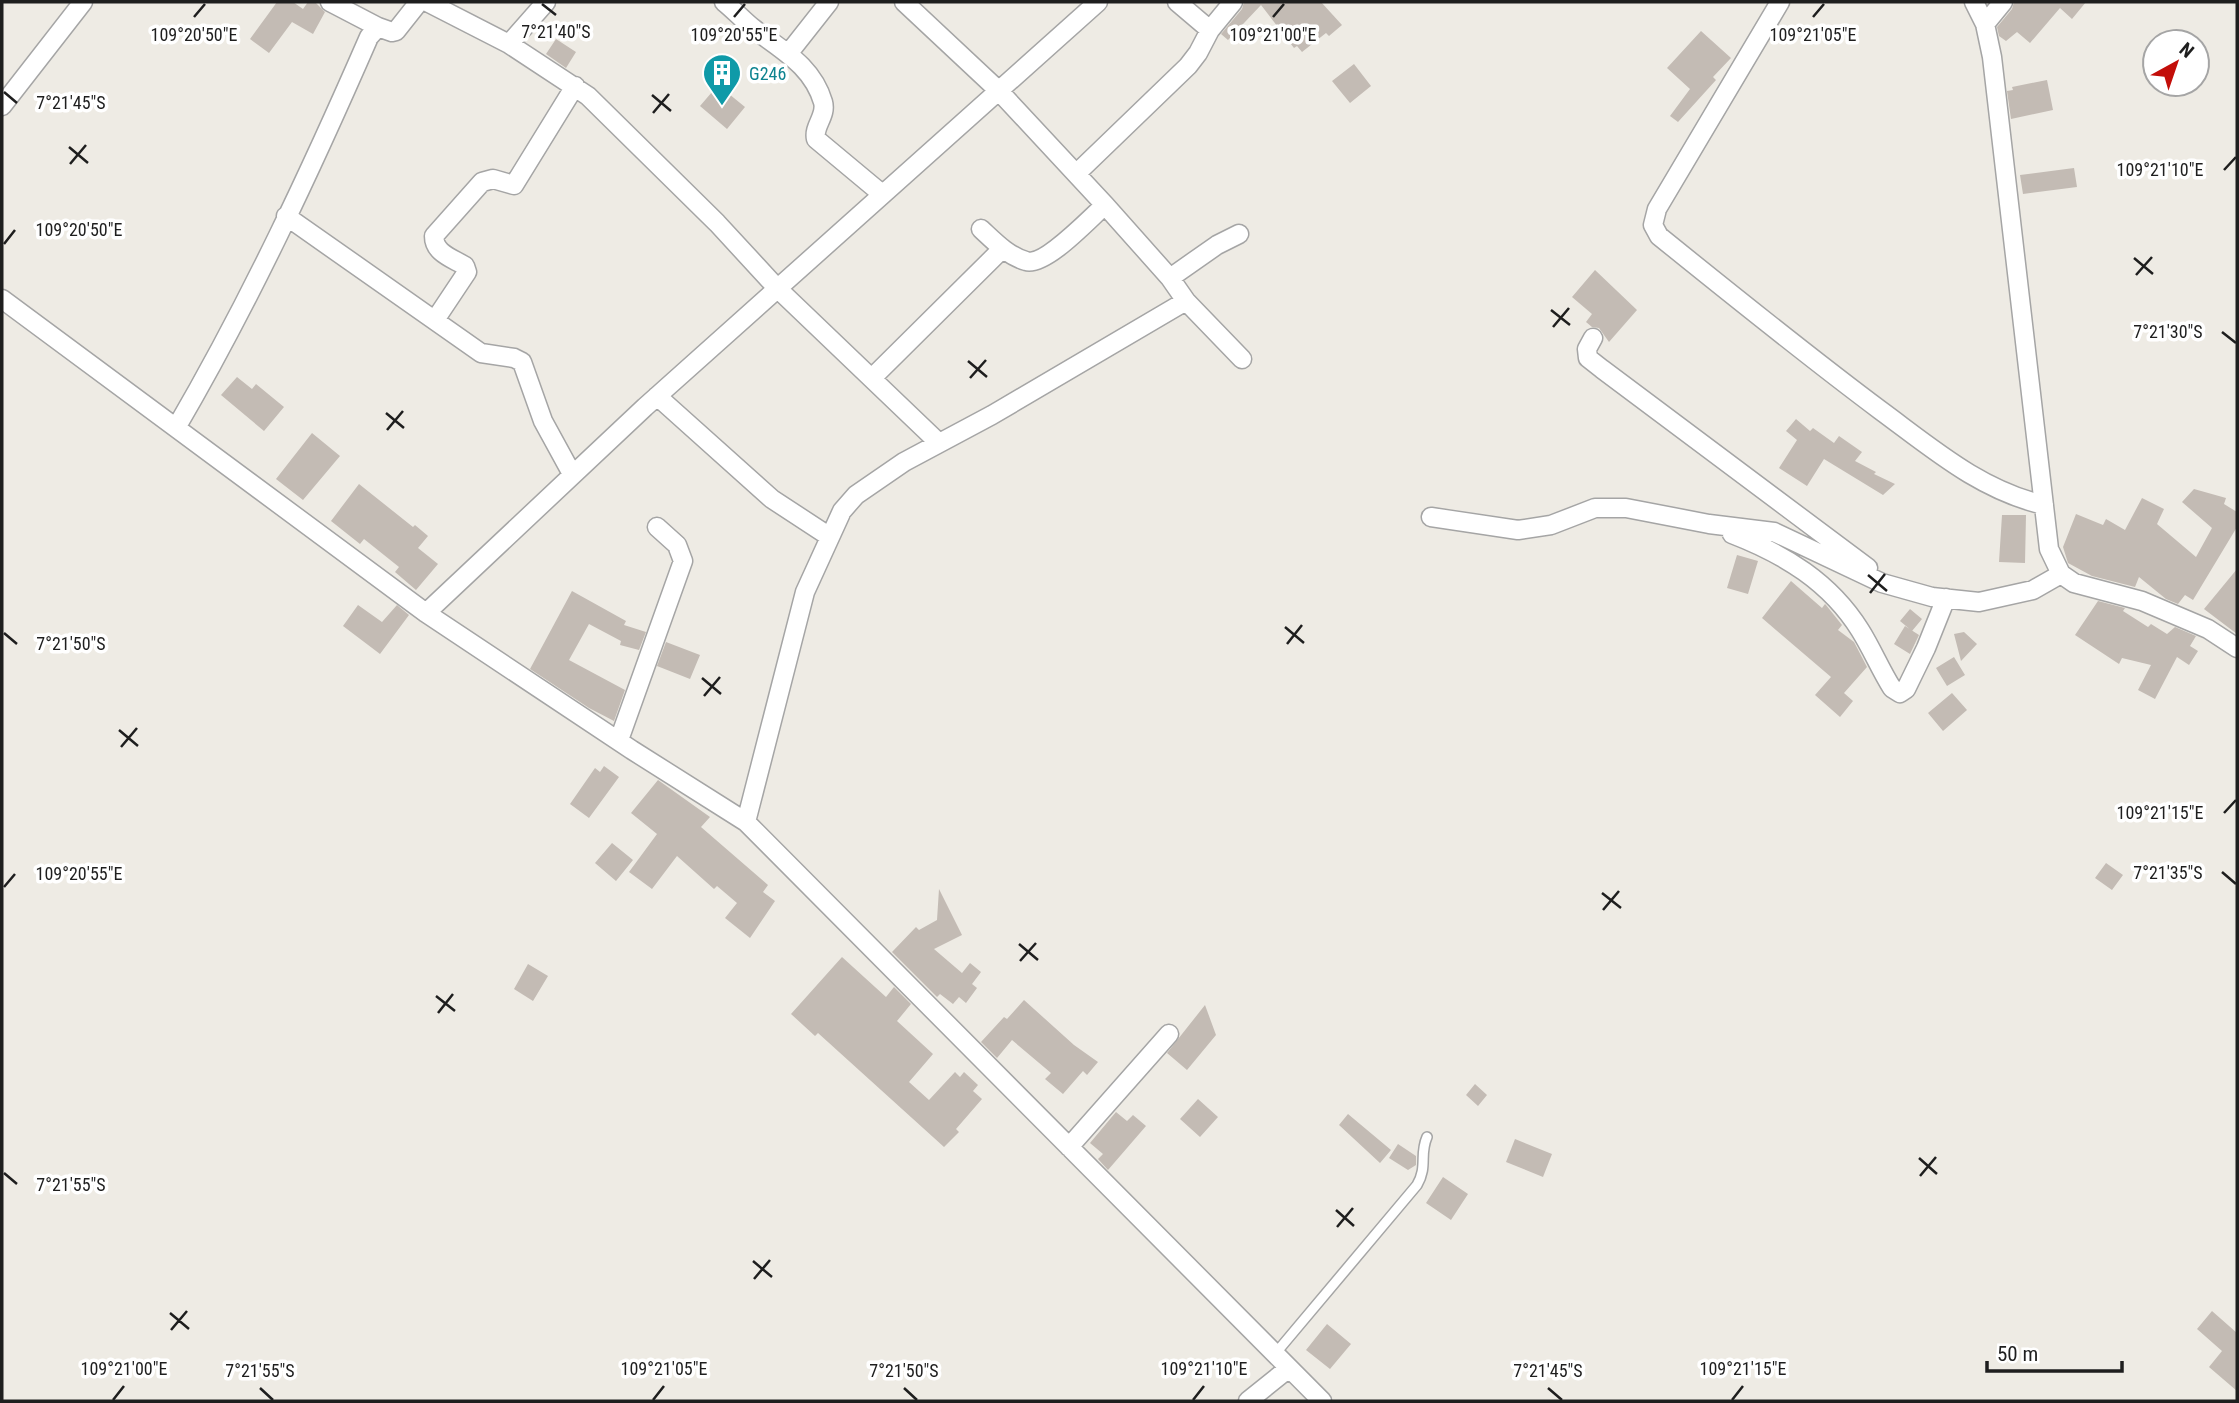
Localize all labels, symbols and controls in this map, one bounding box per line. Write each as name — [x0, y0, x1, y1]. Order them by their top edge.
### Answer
text: 7°21'40"S — [521, 21, 591, 42]
text: 109°20'50"E — [151, 24, 237, 45]
text: 109°20'55"E — [691, 24, 777, 45]
text: 109°21'00"E — [1230, 24, 1316, 45]
text: 109°21'05"E — [1770, 24, 1856, 45]
north arrow — [2141, 28, 2211, 98]
text: N — [2175, 38, 2198, 63]
building icon: G246 — [701, 52, 743, 107]
place label: G246 — [749, 63, 786, 84]
text: 7°21'45"S — [36, 92, 106, 113]
text: 109°21'10"E — [2117, 159, 2203, 180]
text: 109°20'50"E — [36, 219, 122, 240]
text: 7°21'30"S — [2133, 321, 2203, 342]
text: 7°21'50"S — [36, 633, 106, 654]
text: 109°21'15"E — [2117, 802, 2203, 823]
text: 7°21'35"S — [2133, 862, 2203, 883]
text: 109°20'55"E — [36, 863, 122, 884]
text: 7°21'55"S — [36, 1174, 106, 1195]
scale bar — [1987, 1330, 2122, 1374]
text: 50 m — [1997, 1342, 2038, 1366]
text: 109°21'00"E — [81, 1358, 167, 1379]
text: 109°21'05"E — [621, 1358, 707, 1379]
text: 109°21'10"E — [1161, 1358, 1247, 1379]
text: 109°21'15"E — [1700, 1358, 1786, 1379]
text: 7°21'55"S — [225, 1360, 295, 1381]
text: 7°21'50"S — [869, 1360, 939, 1381]
text: 7°21'45"S — [1513, 1360, 1583, 1381]

